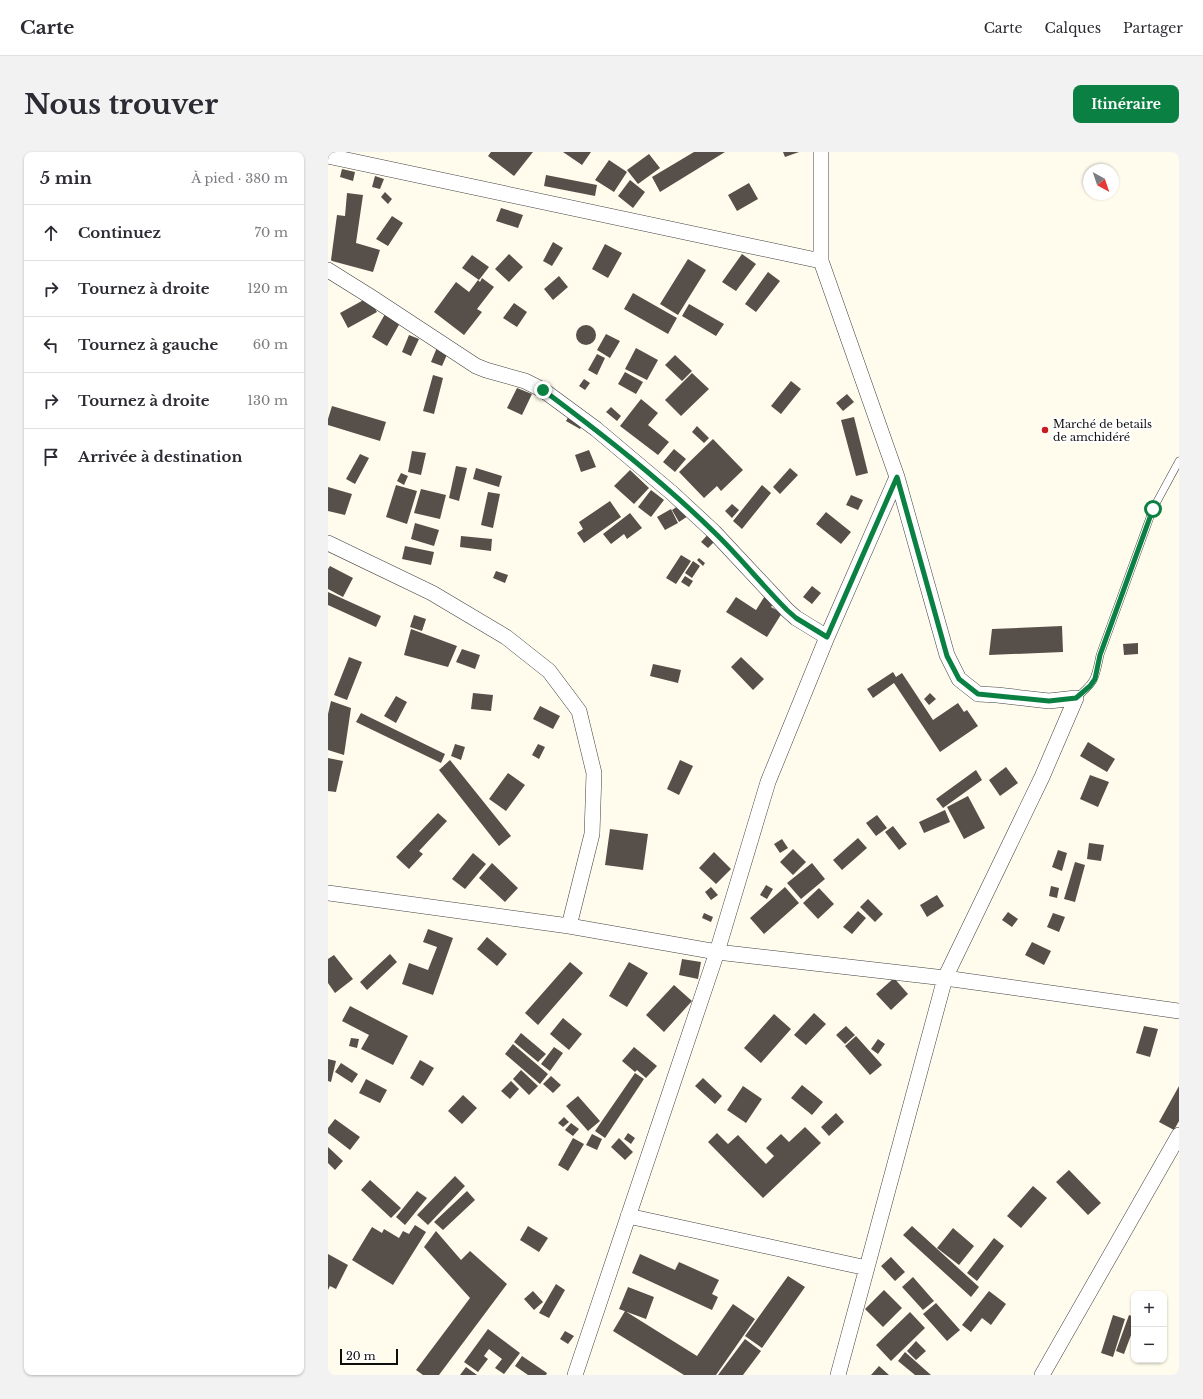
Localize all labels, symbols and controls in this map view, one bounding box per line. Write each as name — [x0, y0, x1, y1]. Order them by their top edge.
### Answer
text: Carte — [20, 16, 74, 39]
text: Carte — [984, 19, 1023, 37]
text: Calques — [1045, 19, 1101, 37]
text: Partager — [1123, 19, 1183, 37]
button: Itinéraire — [1073, 85, 1179, 123]
text: Nous trouver — [24, 87, 218, 122]
north arrow — [1083, 164, 1119, 200]
text: 5 min — [40, 168, 92, 189]
text: À pied · 380 m — [191, 170, 288, 187]
icon: ahead — [40, 222, 62, 244]
text: Continuez — [78, 223, 161, 242]
text: 70 m — [255, 224, 288, 241]
icon: right — [40, 278, 62, 300]
text: Tournez à droite — [78, 279, 210, 298]
text: 120 m — [247, 280, 288, 297]
icon: left — [40, 334, 62, 356]
text: Tournez à gauche — [78, 335, 218, 354]
text: 60 m — [253, 336, 288, 353]
route end — [534, 381, 552, 399]
icon: right — [40, 390, 62, 412]
text: Tournez à droite — [78, 391, 210, 410]
text: 130 m — [247, 392, 288, 409]
place label: Marché de betails de amchidéré — [1053, 417, 1152, 444]
marker: Marché de betails de amchidéré — [1040, 425, 1050, 435]
icon: arrive — [40, 446, 62, 468]
text: Arrivée à destination — [78, 447, 242, 466]
route start — [1144, 500, 1162, 518]
map controls — [1131, 1291, 1167, 1363]
button: + — [1131, 1291, 1167, 1327]
button: − — [1131, 1327, 1167, 1363]
scale bar — [340, 1347, 398, 1366]
text: 20 m — [346, 1349, 376, 1363]

